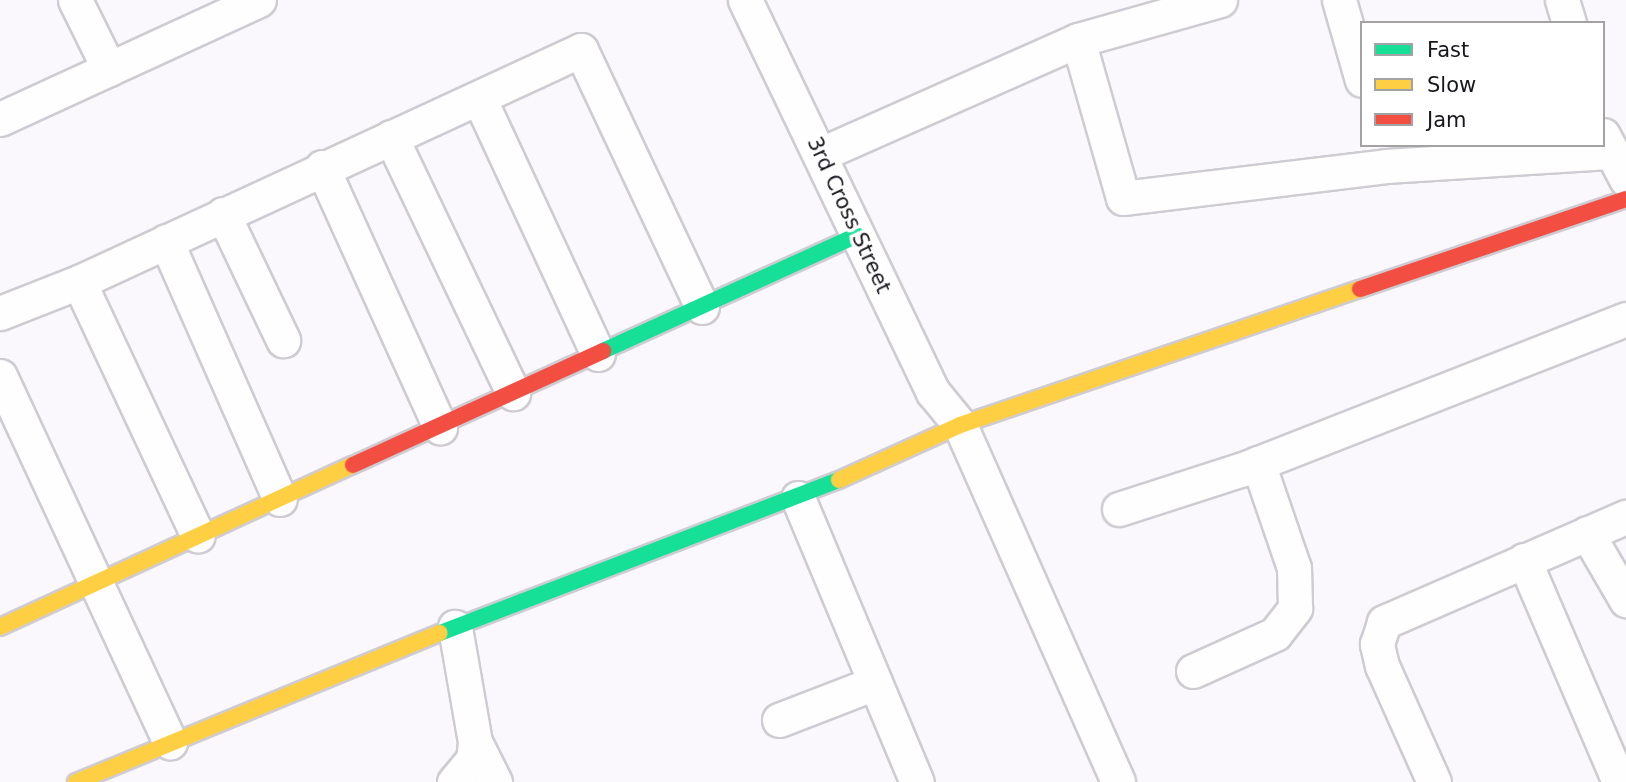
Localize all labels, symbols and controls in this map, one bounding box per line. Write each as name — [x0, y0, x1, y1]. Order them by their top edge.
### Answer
legend — [1360, 21, 1605, 147]
text: Fast — [1427, 38, 1469, 62]
text: Slow — [1427, 73, 1476, 97]
text: Jam — [1427, 108, 1467, 132]
street label: 3rd Cross Street — [802, 133, 896, 297]

